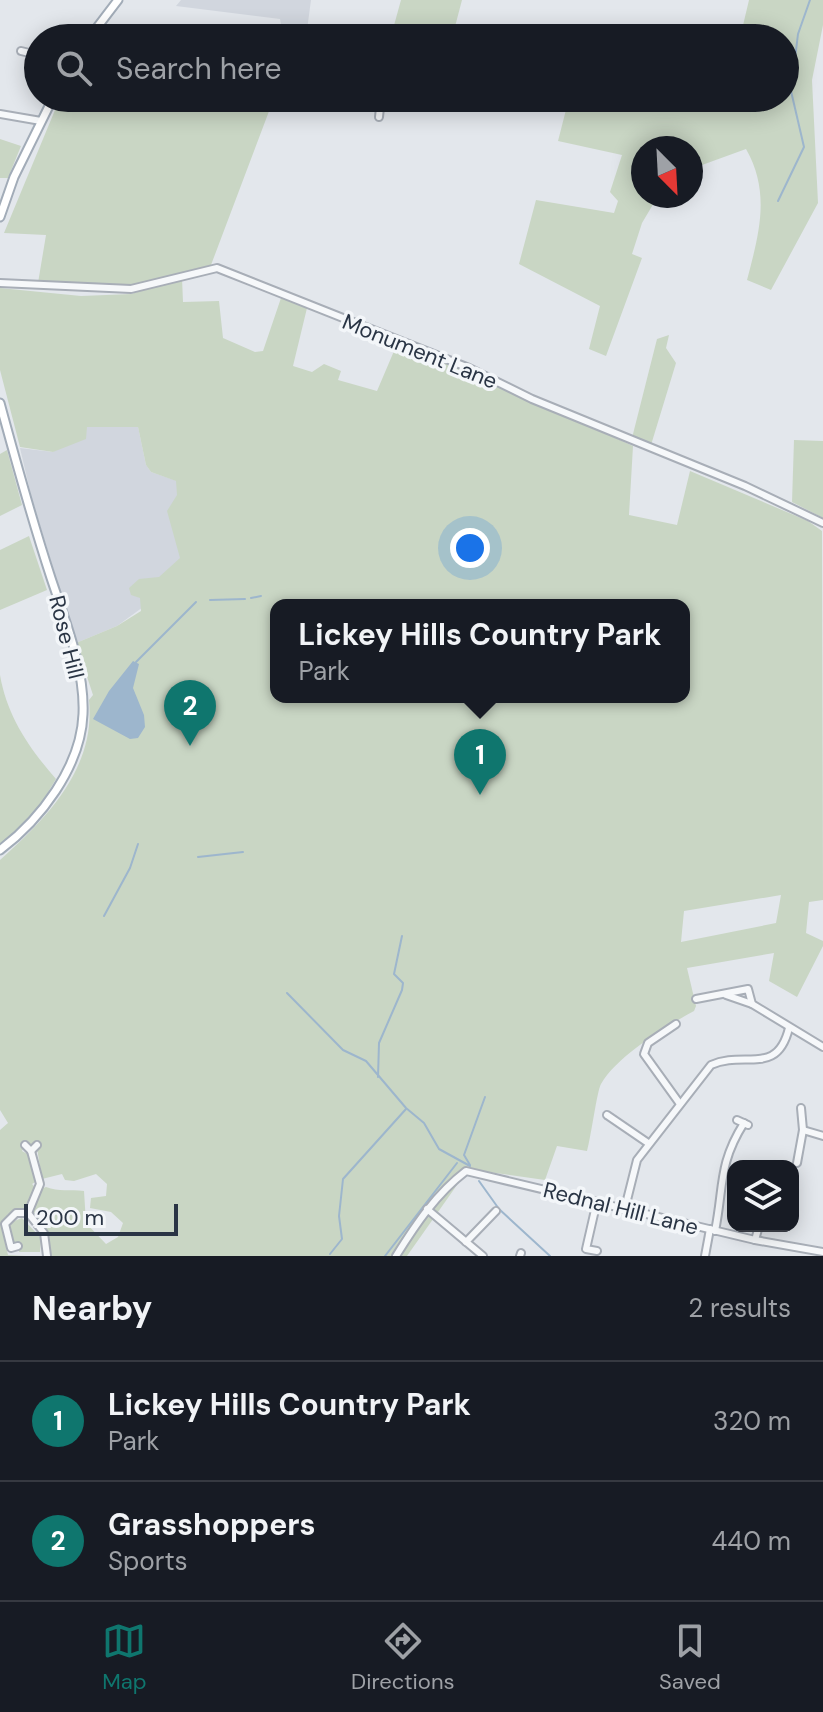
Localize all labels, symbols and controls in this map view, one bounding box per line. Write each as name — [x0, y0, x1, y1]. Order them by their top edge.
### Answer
search box — [24, 24, 799, 112]
icon: search — [52, 46, 96, 90]
text: Search here — [116, 49, 282, 88]
north arrow — [631, 136, 703, 208]
street label: Monument Lane — [338, 307, 502, 396]
your location — [450, 528, 490, 568]
street label: Rose Hill — [42, 592, 91, 682]
popup — [270, 599, 690, 703]
text: Lickey Hills Country Park — [299, 615, 661, 654]
text: Park — [299, 654, 350, 688]
pin: 2 — [164, 680, 216, 746]
pin: 1 — [454, 729, 506, 795]
map controls — [727, 1160, 799, 1232]
button: layers — [727, 1160, 799, 1232]
street label: Rednal Hill Lane — [540, 1175, 701, 1242]
scale bar — [24, 1200, 178, 1236]
text: 200 m — [36, 1203, 104, 1232]
text: Nearby — [32, 1286, 152, 1331]
text: 2 results — [688, 1291, 791, 1325]
text: Lickey Hills Country Park — [108, 1385, 471, 1424]
text: 1 — [53, 1404, 63, 1438]
text: 320 m — [713, 1404, 791, 1438]
text: Park — [108, 1424, 159, 1458]
text: Grasshoppers — [108, 1505, 316, 1544]
text: 2 — [50, 1524, 66, 1558]
text: 440 m — [712, 1524, 791, 1558]
text: Sports — [108, 1544, 188, 1578]
tab: Map — [102, 1619, 147, 1696]
tab: Directions — [351, 1619, 455, 1696]
tab: Saved — [659, 1619, 721, 1696]

